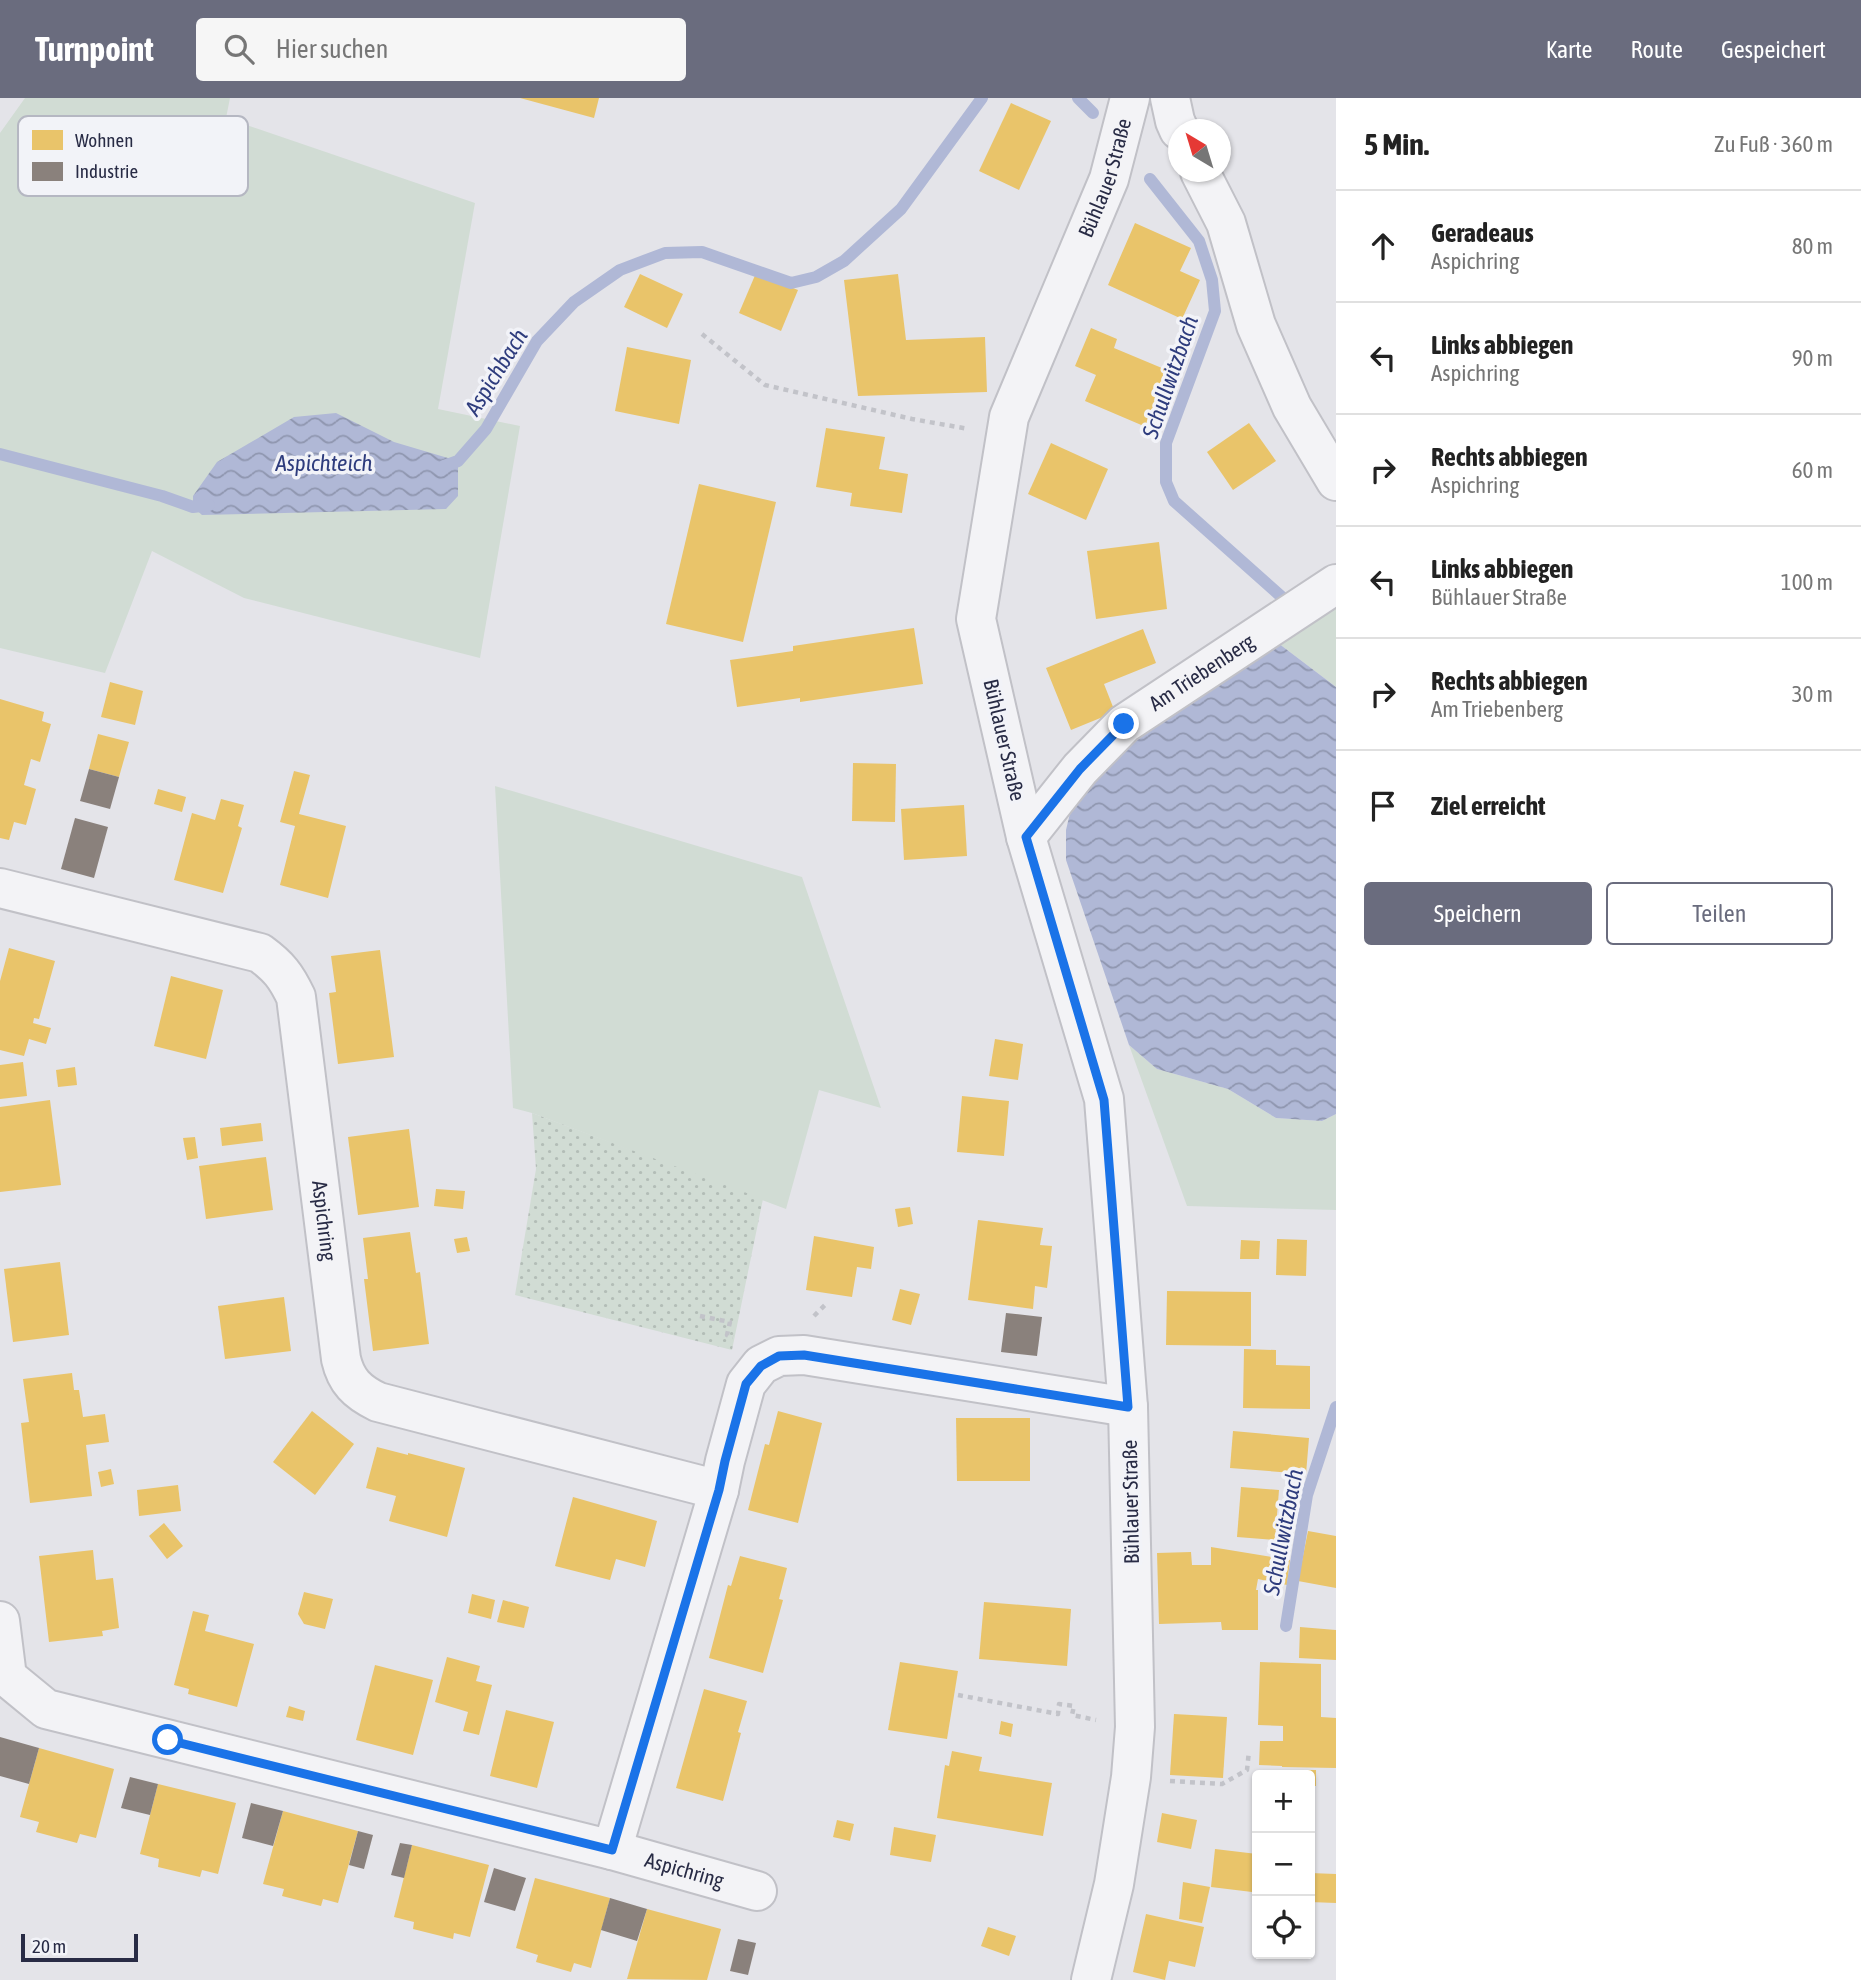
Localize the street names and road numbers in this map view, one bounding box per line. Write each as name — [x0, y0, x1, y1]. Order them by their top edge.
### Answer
street label: Bühlauer Straße — [1073, 116, 1135, 241]
street label: Am Triebenberg — [1144, 629, 1258, 715]
street label: Bühlauer Straße — [979, 677, 1031, 803]
street label: Aspichring — [308, 1179, 342, 1262]
street label: Bühlauer Straße — [1117, 1440, 1143, 1564]
street label: Aspichring — [642, 1847, 727, 1892]

